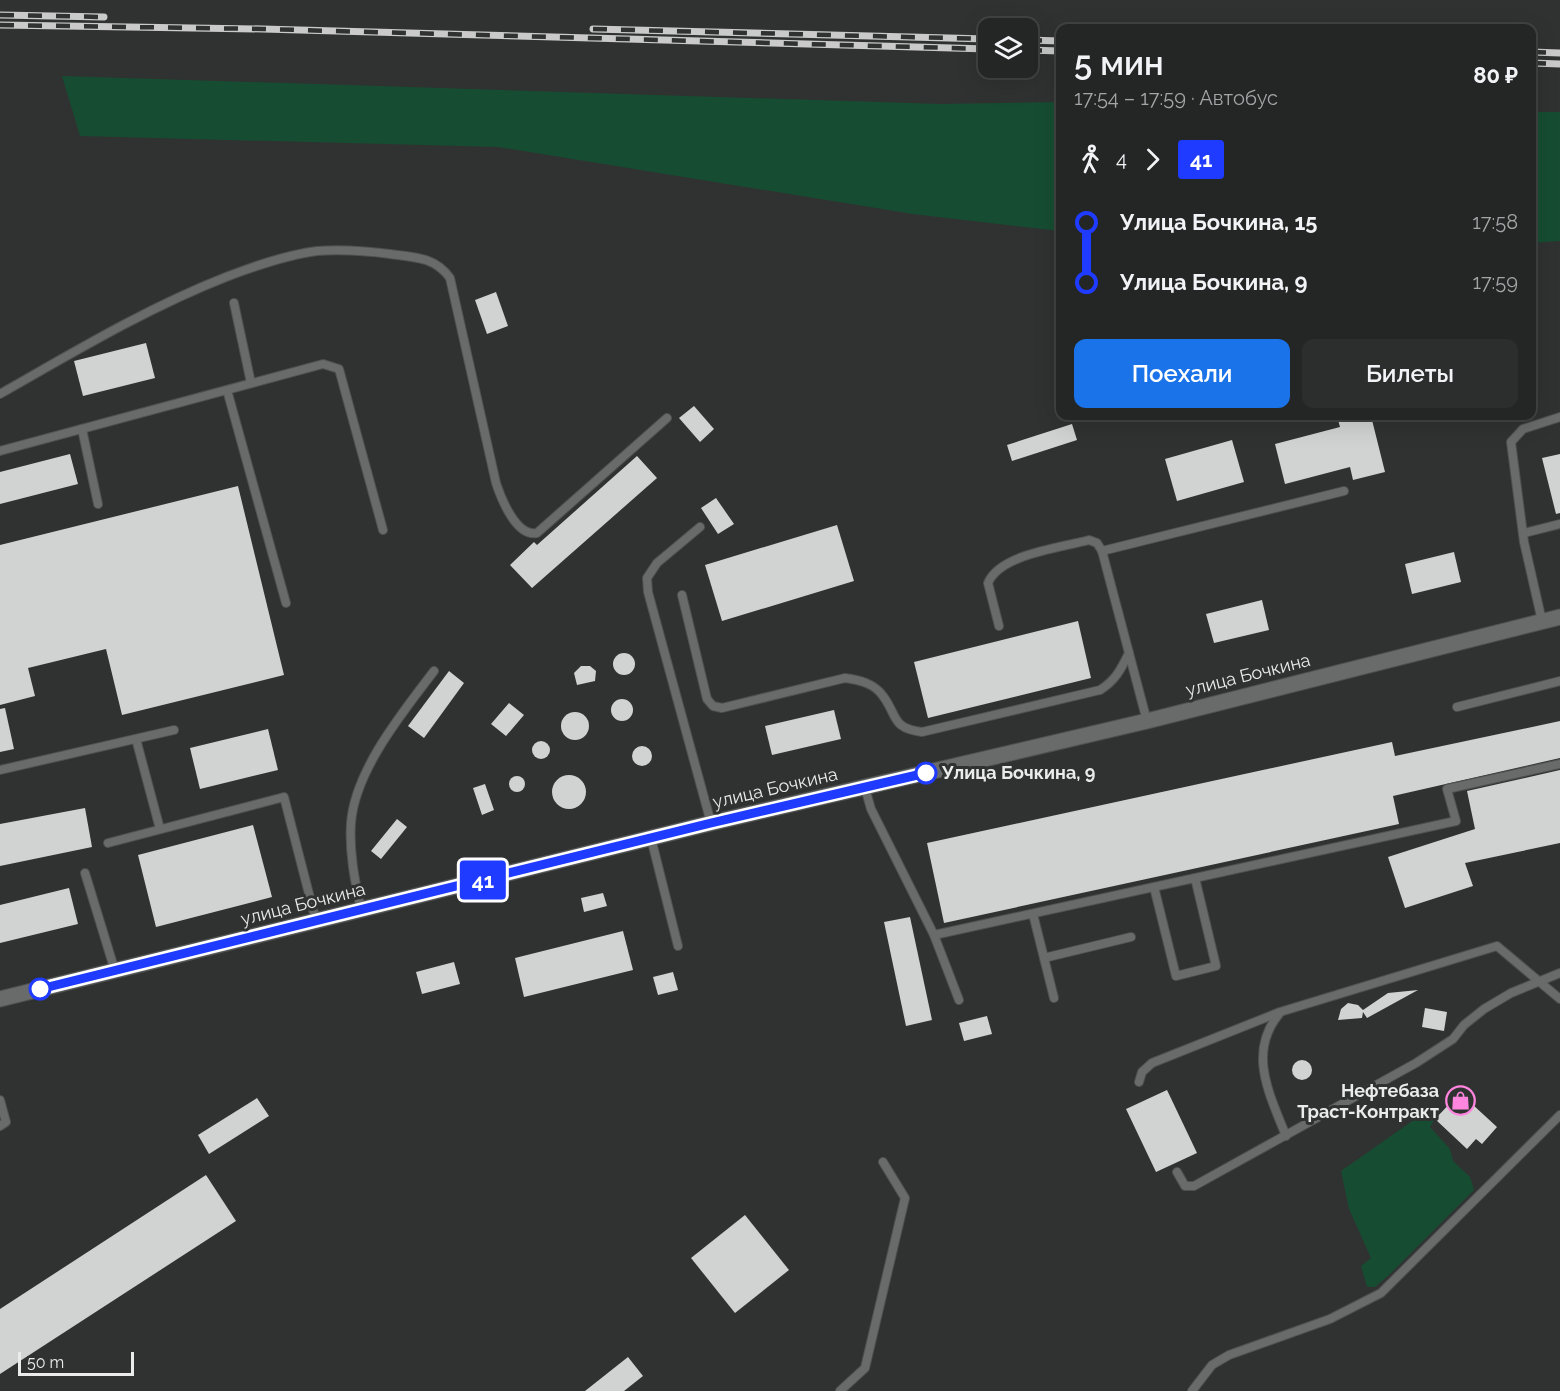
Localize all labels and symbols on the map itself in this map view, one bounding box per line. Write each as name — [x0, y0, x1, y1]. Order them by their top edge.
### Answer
street label: улица Бочкина — [1183, 649, 1312, 700]
marker: Улица Бочкина, 9 — [915, 762, 937, 784]
place label: Улица Бочкина, 9 — [941, 762, 1095, 783]
street label: улица Бочкина — [710, 763, 839, 812]
line badge: 41 — [456, 860, 510, 900]
street label: улица Бочкина — [238, 878, 367, 929]
unlabelled marker — [29, 978, 51, 1000]
place label: Нефтебаза Траст-Контракт — [1297, 1080, 1439, 1122]
shop icon: Нефтебаза Траст-Контракт — [1444, 1085, 1476, 1117]
scale bar — [18, 1349, 134, 1376]

